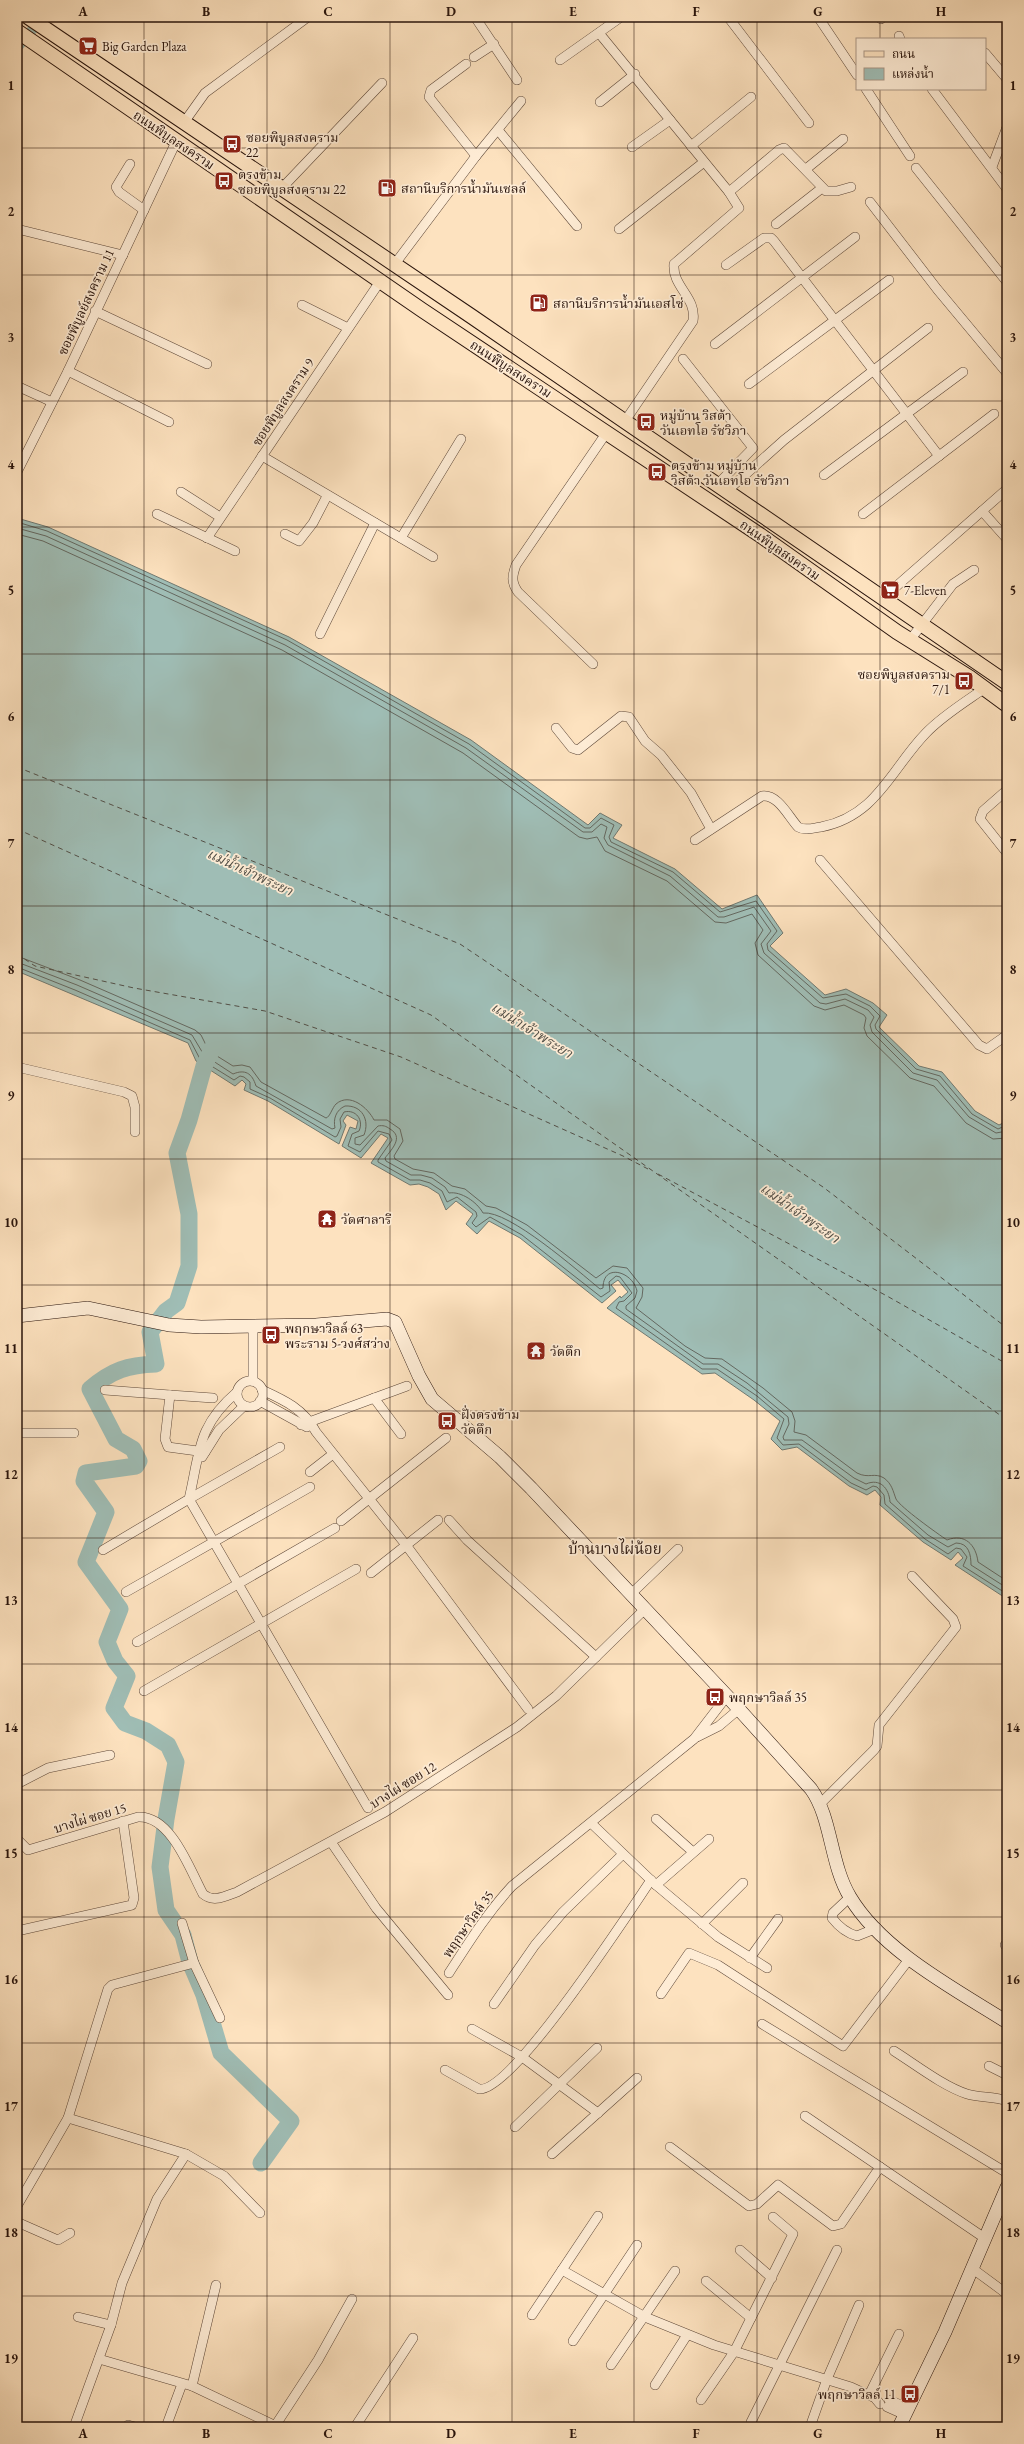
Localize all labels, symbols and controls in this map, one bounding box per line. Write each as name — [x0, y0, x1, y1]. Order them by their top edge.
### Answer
text: A — [77, 3, 88, 20]
text: B — [202, 3, 210, 20]
text: C — [323, 3, 333, 20]
text: D — [446, 3, 456, 20]
text: E — [569, 3, 577, 20]
text: F — [692, 3, 700, 20]
text: G — [813, 3, 823, 20]
text: H — [936, 3, 947, 20]
supermarket icon: Big Garden Plaza — [77, 35, 99, 57]
place label: Big Garden Plaza — [102, 38, 187, 55]
legend — [856, 38, 986, 90]
text: ถนน — [892, 46, 915, 62]
text: แหล่งน้ำ — [892, 65, 934, 82]
text: 1 — [8, 77, 15, 94]
text: 1 — [1010, 77, 1017, 94]
street label: ถนนพิบูลสงคราม — [130, 107, 218, 173]
place label: ซอยพิบูลสงคราม 22 — [246, 129, 339, 161]
bus stop icon: ซอยพิบูลสงคราม 22 — [221, 133, 243, 155]
place label: ตรงข้าม ซอยพิบูลสงคราม 22 — [238, 166, 346, 198]
bus stop icon: ตรงข้าม ซอยพิบูลสงคราม 22 — [213, 170, 235, 192]
fuel station icon: สถานีบริการน้ำมันเชลล์ — [376, 177, 398, 199]
place label: สถานีบริการน้ำมันเชลล์ — [401, 179, 526, 197]
text: 2 — [8, 203, 15, 220]
text: 2 — [1010, 203, 1017, 220]
street label: ซอยพิบูลย์สงคราม 11 — [54, 246, 118, 358]
fuel station icon: สถานีบริการน้ำมันเอสโซ่ — [528, 292, 550, 314]
place label: สถานีบริการน้ำมันเอสโซ่ — [553, 294, 684, 312]
text: 3 — [8, 329, 15, 346]
text: 3 — [1010, 329, 1017, 346]
street label: ถนนพิบูลสงคราม — [467, 336, 555, 402]
street label: ซอยพิบูลสงคราม 9 — [248, 354, 318, 449]
place label: หมู่บ้าน วิสต้า วันเอทโอ รัชวิภา — [660, 407, 746, 439]
bus stop icon: หมู่บ้าน วิสต้า วันเอทโอ รัชวิภา — [635, 411, 657, 433]
text: 4 — [8, 456, 15, 473]
text: 4 — [1010, 456, 1017, 473]
place label: ตรงข้าม หมู่บ้าน วิสต้า วันเอทโอ รัชวิภา — [671, 457, 789, 489]
bus stop icon: ตรงข้าม หมู่บ้าน วิสต้า วันเอทโอ รัชวิภา — [646, 461, 668, 483]
street label: ถนนพิบูลสงคราม — [736, 516, 824, 584]
supermarket icon: 7-Eleven — [879, 579, 901, 601]
text: 5 — [8, 582, 14, 599]
place label: 7-Eleven — [904, 582, 947, 599]
text: 5 — [1010, 582, 1016, 599]
place label: ซอยพิบูลสงคราม 7/1 — [857, 666, 950, 698]
bus stop icon: ซอยพิบูลสงคราม 7/1 — [953, 670, 975, 692]
text: 6 — [8, 708, 15, 725]
text: 6 — [1010, 708, 1017, 725]
text: 7 — [8, 835, 15, 852]
text: 7 — [1010, 835, 1017, 852]
water label: แม่น้ำเจ้าพระยา — [204, 843, 297, 900]
text: 8 — [8, 961, 15, 978]
text: 8 — [1010, 961, 1017, 978]
water label: แม่น้ำเจ้าพระยา — [488, 997, 577, 1063]
text: 9 — [8, 1087, 15, 1104]
text: 9 — [1010, 1087, 1017, 1104]
water label: แม่น้ำเจ้าพระยา — [757, 1178, 845, 1248]
temple icon: วัดศาลารี — [316, 1208, 338, 1230]
place label: วัดศาลารี — [341, 1211, 392, 1228]
text: 10 — [4, 1214, 18, 1231]
text: 10 — [1006, 1214, 1020, 1231]
place label: พฤกษาวิลล์ 63 พระราม 5-วงศ์สว่าง — [285, 1320, 390, 1352]
bus stop icon: พฤกษาวิลล์ 63 พระราม 5-วงศ์สว่าง — [260, 1324, 282, 1346]
text: 11 — [4, 1340, 18, 1357]
temple icon: วัดตึก — [525, 1340, 547, 1362]
text: 11 — [1006, 1340, 1020, 1357]
place label: วัดตึก — [550, 1343, 581, 1360]
place label: ฝั่งตรงข้าม วัดตึก — [461, 1405, 520, 1438]
bus stop icon: ฝั่งตรงข้าม วัดตึก — [436, 1410, 458, 1432]
text: 12 — [4, 1466, 18, 1483]
text: 12 — [1006, 1466, 1020, 1483]
district label: บ้านบางไผ่น้อย — [568, 1538, 662, 1558]
text: 13 — [4, 1592, 18, 1609]
text: 13 — [1006, 1592, 1020, 1609]
bus stop icon: พฤกษาวิลล์ 35 — [704, 1686, 726, 1708]
place label: พฤกษาวิลล์ 35 — [729, 1689, 807, 1706]
text: 14 — [4, 1719, 18, 1736]
text: 14 — [1006, 1719, 1020, 1736]
street label: บางไผ่ ซอย 12 — [367, 1758, 440, 1812]
street label: บางไผ่ ซอย 15 — [52, 1799, 128, 1837]
text: 15 — [4, 1845, 18, 1862]
text: 15 — [1006, 1845, 1020, 1862]
street label: พฤกษาวิลล์ 35 — [439, 1887, 497, 1961]
text: 16 — [4, 1971, 18, 1988]
text: 16 — [1006, 1971, 1020, 1988]
text: 17 — [4, 2098, 18, 2115]
text: 17 — [1006, 2098, 1020, 2115]
text: 18 — [4, 2224, 18, 2241]
text: 18 — [1006, 2224, 1020, 2241]
text: 19 — [4, 2350, 18, 2367]
text: 19 — [1006, 2350, 1020, 2367]
bus stop icon: พฤกษาวิลล์ 11 — [899, 2383, 921, 2405]
place label: พฤกษาวิลล์ 11 — [818, 2386, 896, 2403]
text: A — [77, 2425, 88, 2442]
text: B — [202, 2425, 210, 2442]
text: C — [323, 2425, 333, 2442]
text: D — [446, 2425, 456, 2442]
text: E — [569, 2425, 577, 2442]
text: F — [692, 2425, 700, 2442]
text: G — [813, 2425, 823, 2442]
text: H — [936, 2425, 947, 2442]

